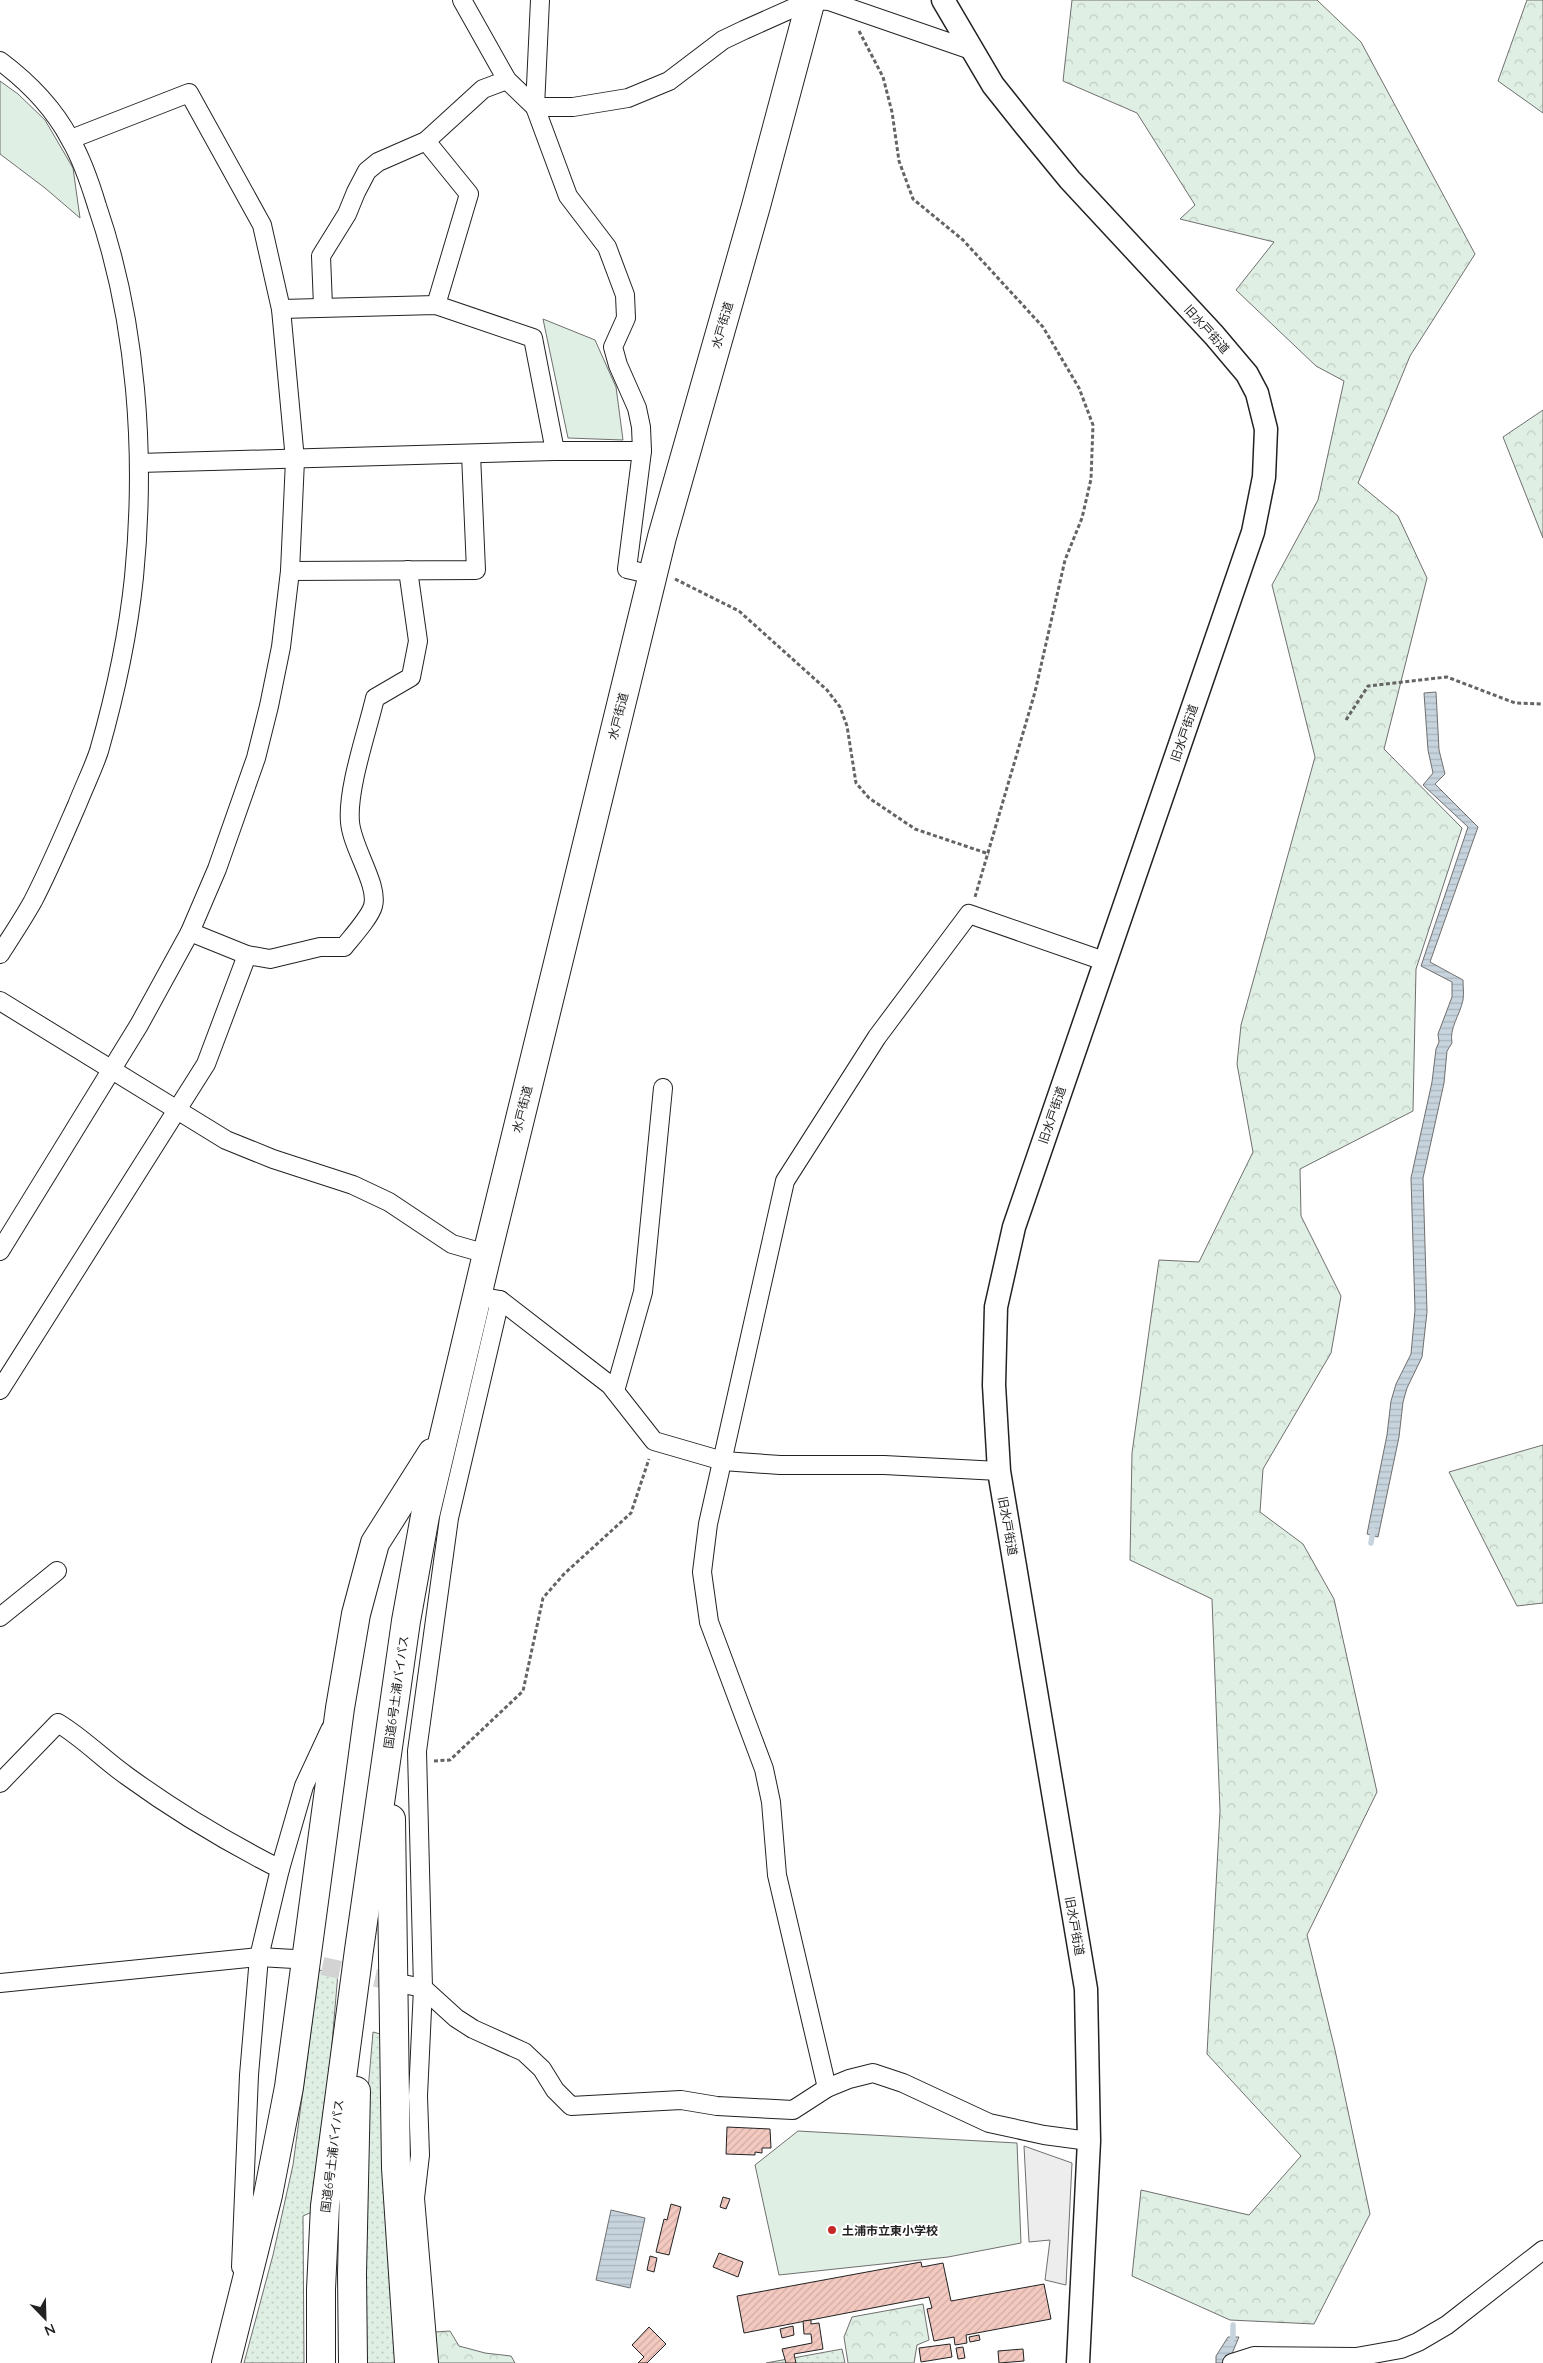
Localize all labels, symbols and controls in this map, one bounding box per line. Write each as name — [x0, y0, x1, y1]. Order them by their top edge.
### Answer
street label: 水戸街道 — [708, 300, 736, 350]
street label: 旧水戸街道 — [1181, 302, 1233, 356]
street label: 水戸街道 — [605, 691, 631, 741]
street label: 旧水戸街道 — [1167, 702, 1201, 764]
street label: 水戸街道 — [509, 1084, 535, 1134]
street label: 旧水戸街道 — [1035, 1084, 1069, 1146]
street label: 旧水戸街道 — [995, 1495, 1021, 1557]
street label: 国道6号土浦バイパス — [381, 1634, 411, 1750]
street label: 旧水戸街道 — [1062, 1895, 1088, 1957]
street label: 国道6号土浦バイパス — [318, 2098, 346, 2214]
place label: 土浦市立東小学校 — [842, 2223, 938, 2238]
marker: 土浦市立東小学校 — [826, 2224, 838, 2236]
north arrow — [20, 2293, 70, 2343]
text: N — [42, 2320, 58, 2340]

